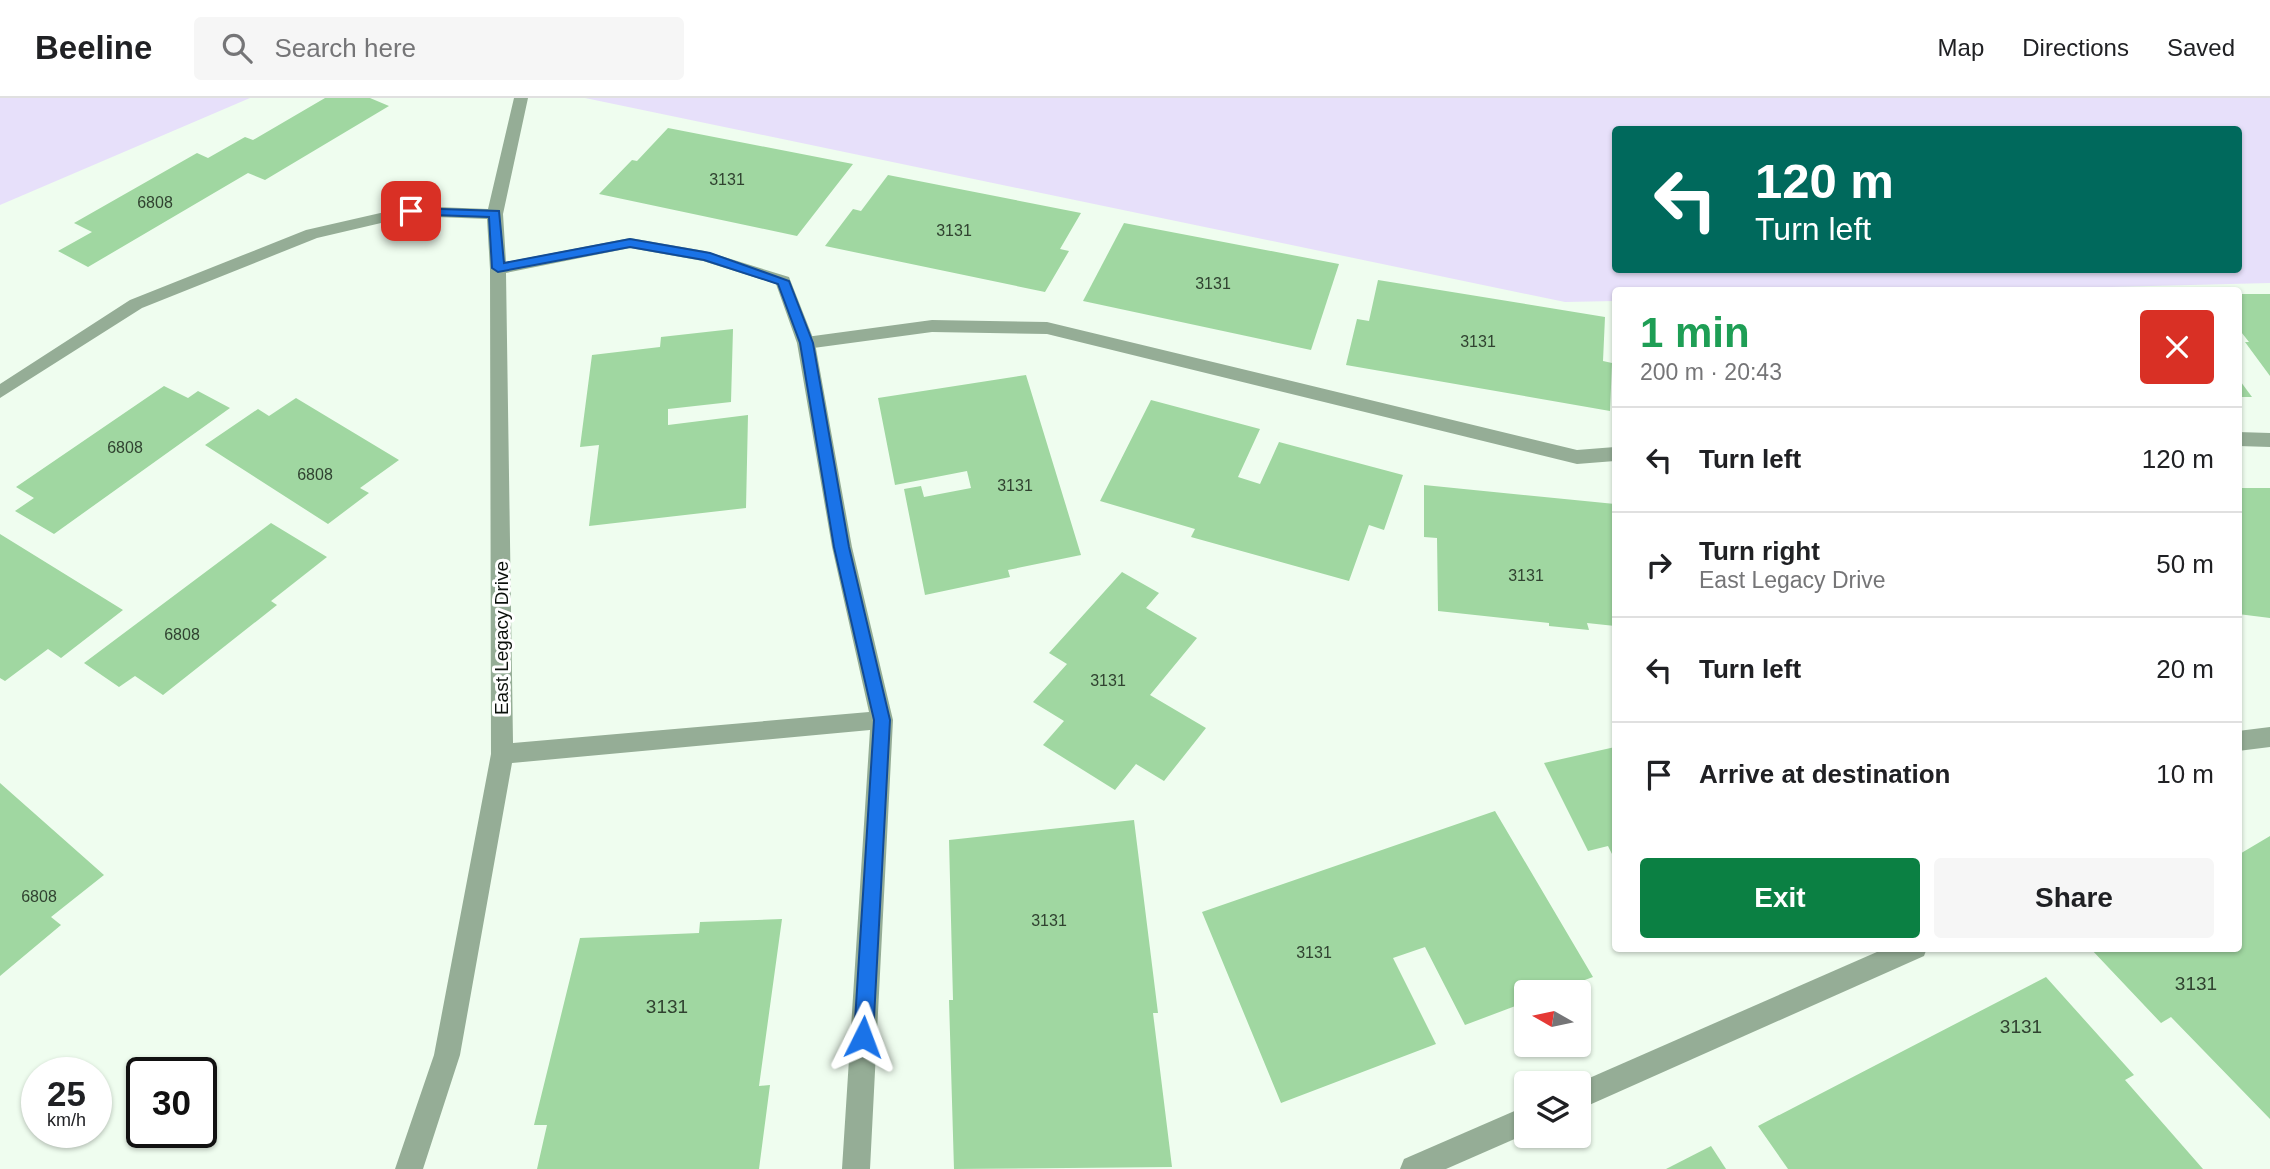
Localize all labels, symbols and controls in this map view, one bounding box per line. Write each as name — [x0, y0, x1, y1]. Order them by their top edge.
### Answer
search box — [194, 17, 684, 80]
text: Beeline — [35, 29, 152, 66]
icon: search — [218, 29, 256, 67]
text: Search here — [274, 33, 416, 63]
text: Map — [1938, 34, 1984, 61]
text: Directions — [2022, 34, 2129, 61]
text: Saved — [2167, 34, 2235, 61]
icon: left — [1640, 154, 1731, 245]
text: 120 m — [1755, 154, 1894, 208]
house number: 3131 — [709, 171, 745, 188]
pin — [381, 181, 441, 241]
icon: arrive — [392, 192, 430, 230]
house number: 6808 — [137, 194, 173, 211]
text: Turn left — [1755, 211, 1871, 247]
house number: 3131 — [936, 222, 972, 239]
house number: 3131 — [1195, 275, 1231, 292]
text: 1 min — [1640, 309, 1750, 356]
button: close — [2140, 310, 2214, 384]
house number: 3131 — [1460, 333, 1496, 350]
text: 200 m · 20:43 — [1640, 359, 1782, 385]
house number: 6808 — [107, 439, 143, 456]
icon: left — [1640, 441, 1678, 479]
text: Turn left — [1699, 444, 1801, 474]
text: 120 m — [2142, 444, 2214, 474]
house number: 6808 — [297, 466, 333, 483]
house number: 3131 — [997, 477, 1033, 494]
text: Turn right — [1699, 536, 1820, 566]
icon: right — [1640, 546, 1678, 584]
text: 50 m — [2156, 549, 2214, 579]
street label: East Legacy Drive — [491, 561, 512, 715]
house number: 3131 — [1508, 567, 1544, 584]
text: East Legacy Drive — [1699, 567, 1886, 593]
house number: 6808 — [164, 626, 200, 643]
icon: left — [1640, 651, 1678, 689]
text: Turn left — [1699, 654, 1801, 684]
text: 20 m — [2156, 654, 2214, 684]
house number: 3131 — [1090, 672, 1126, 689]
icon: arrive — [1640, 756, 1678, 794]
text: Arrive at destination — [1699, 759, 1950, 789]
text: 10 m — [2156, 759, 2214, 789]
button: Exit — [1640, 858, 1920, 938]
button: Share — [1934, 858, 2214, 938]
house number: 6808 — [21, 888, 57, 905]
house number: 3131 — [1031, 912, 1067, 929]
house number: 3131 — [1296, 944, 1332, 961]
house number: 3131 — [2175, 973, 2217, 994]
north arrow — [1514, 980, 1591, 1057]
map controls — [1514, 980, 1591, 1148]
house number: 3131 — [646, 996, 688, 1017]
position arrow — [826, 1000, 900, 1074]
house number: 3131 — [2000, 1016, 2042, 1037]
speed limit sign: 30 — [126, 1057, 217, 1148]
button: layers — [1514, 1071, 1591, 1148]
text: 25 — [47, 1074, 86, 1113]
text: km/h — [47, 1110, 86, 1130]

